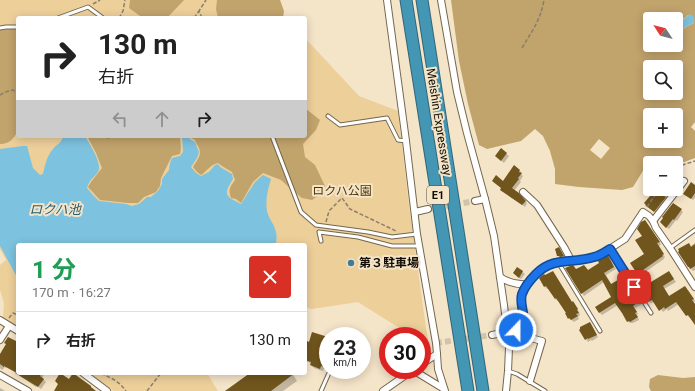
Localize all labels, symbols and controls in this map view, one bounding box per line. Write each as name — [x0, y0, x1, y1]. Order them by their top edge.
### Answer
north arrow — [643, 12, 683, 52]
map controls — [643, 12, 683, 196]
text: 130 m — [98, 28, 177, 61]
icon: right — [32, 32, 84, 84]
button: search — [643, 60, 683, 100]
text: 右折 — [98, 66, 134, 87]
street label: Meishin Expressway — [424, 67, 454, 177]
icon: left — [109, 108, 131, 130]
icon: ahead — [151, 108, 173, 130]
icon: right — [193, 108, 215, 130]
button: + — [643, 108, 683, 148]
button: − — [643, 156, 683, 196]
park label: ロクハ公園 — [312, 184, 372, 198]
road number: E1 — [427, 186, 449, 204]
water label: ロクハ池 — [29, 202, 83, 217]
text: 1 分 — [32, 256, 76, 284]
button: close — [249, 256, 291, 298]
place label: 第３駐車場 — [359, 256, 419, 270]
marker: 第３駐車場 — [346, 258, 356, 268]
pin — [617, 270, 651, 304]
icon: arrive — [623, 276, 645, 298]
text: 170 m · 16:27 — [32, 285, 111, 300]
position arrow — [495, 309, 537, 351]
speed limit sign: 30 — [379, 327, 431, 379]
icon: right — [32, 329, 54, 351]
text: 130 m — [249, 331, 291, 349]
text: 右折 — [66, 332, 96, 350]
text: 23 — [334, 336, 356, 360]
text: km/h — [333, 357, 357, 368]

